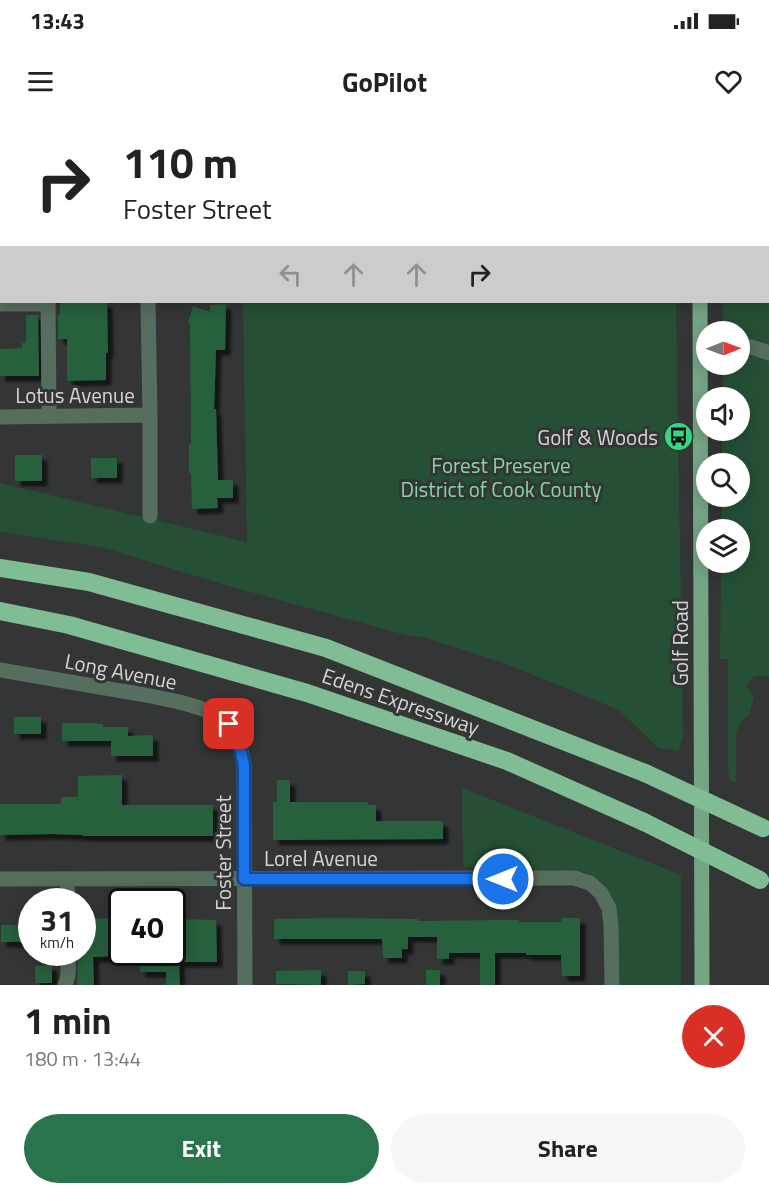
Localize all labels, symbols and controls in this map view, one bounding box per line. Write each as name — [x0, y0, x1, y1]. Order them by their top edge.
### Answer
text: 13:43 — [30, 4, 85, 38]
text: GoPilot — [342, 61, 427, 102]
icon: menu — [24, 65, 57, 98]
icon: heart — [712, 65, 745, 98]
text: 110 m — [123, 130, 238, 194]
icon: right — [24, 144, 102, 222]
text: Foster Street — [123, 188, 272, 229]
icon: left — [274, 258, 307, 291]
icon: ahead — [337, 258, 370, 291]
icon: ahead — [400, 258, 433, 291]
icon: right — [463, 258, 496, 291]
north arrow — [696, 321, 750, 375]
map controls — [696, 321, 750, 573]
street label: Lotus Avenue — [15, 379, 135, 411]
button: sound — [696, 387, 750, 441]
place label: Golf & Woods — [537, 421, 658, 453]
bus stop icon: Golf & Woods — [663, 421, 695, 453]
park label: Forest Preserve District of Cook County — [400, 449, 602, 505]
button: search — [696, 453, 750, 507]
button: layers — [696, 519, 750, 573]
street label: Golf Road — [664, 600, 696, 686]
street label: Long Avenue — [62, 644, 180, 698]
street label: Edens Expressway — [318, 659, 484, 743]
pin — [203, 698, 254, 749]
icon: arrive — [212, 707, 245, 740]
street label: Foster Street — [207, 795, 239, 911]
street label: Lorel Avenue — [264, 842, 378, 874]
position arrow — [471, 847, 535, 911]
speed limit sign: 40 — [108, 888, 186, 966]
text: 31 — [40, 897, 74, 943]
text: km/h — [40, 931, 74, 954]
text: 1 min — [24, 993, 111, 1048]
button: close — [682, 1005, 745, 1068]
text: 180 m · 13:44 — [24, 1043, 141, 1074]
button: Exit — [24, 1114, 379, 1183]
button: Share — [391, 1114, 745, 1183]

